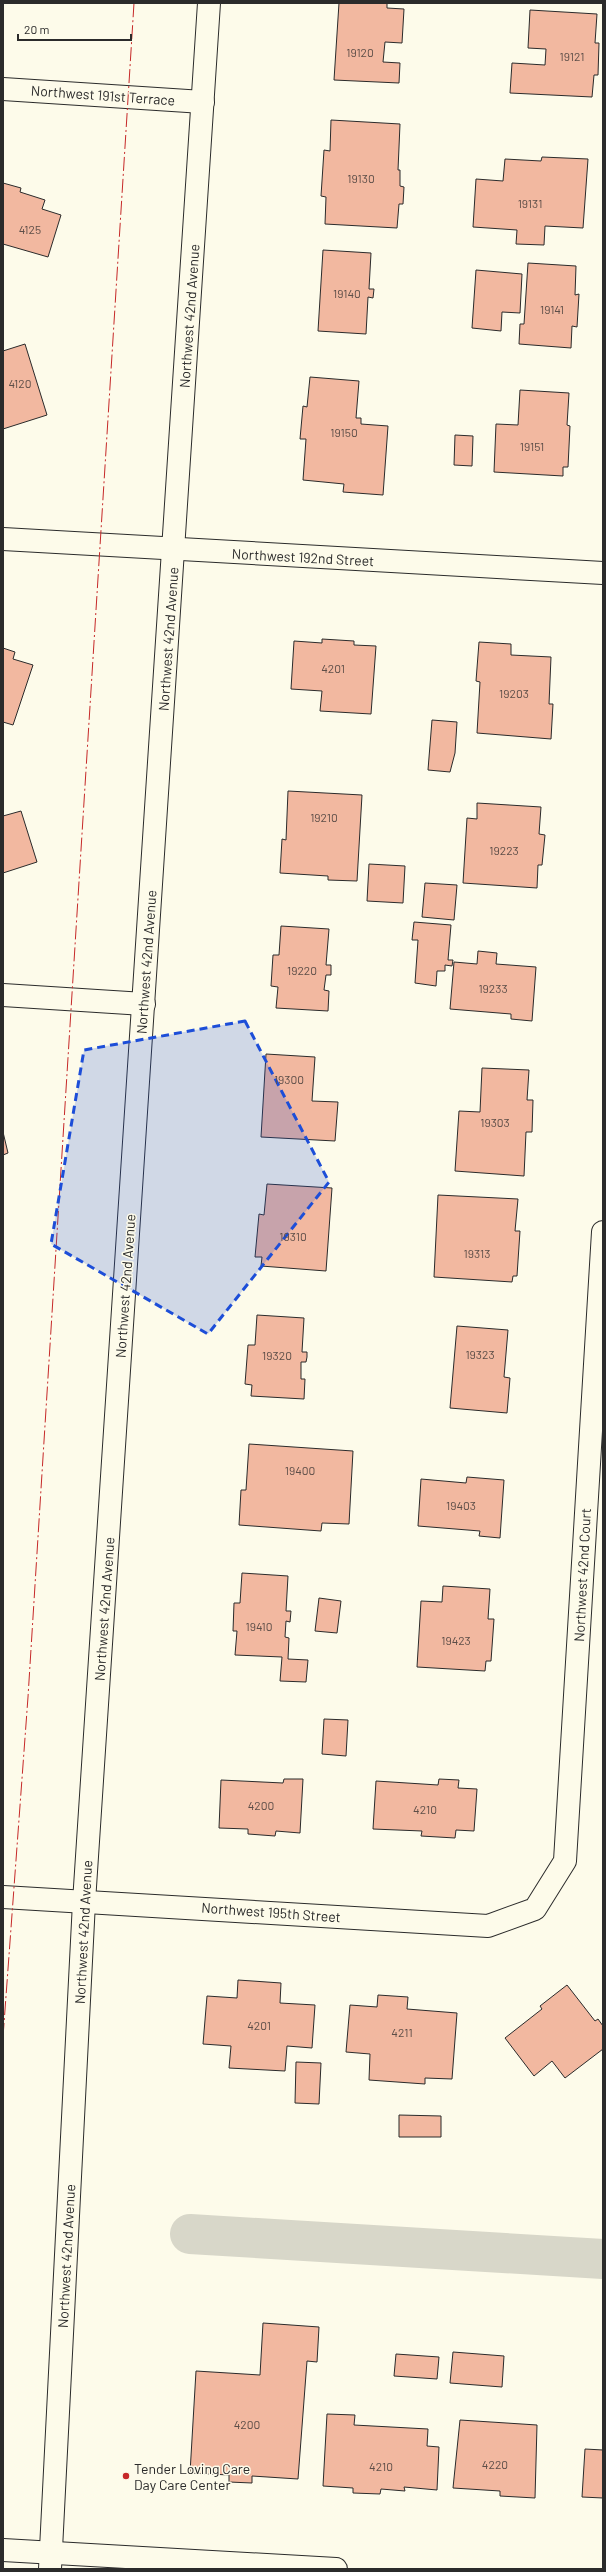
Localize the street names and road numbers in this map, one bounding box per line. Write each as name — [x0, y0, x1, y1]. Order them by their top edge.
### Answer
street label: Northwest 191st Terrace — [30, 81, 176, 109]
street label: Northwest 42nd Avenue — [175, 243, 203, 389]
street label: Northwest 192nd Street — [231, 545, 375, 569]
street label: Northwest 42nd Avenue — [154, 566, 182, 712]
street label: Northwest 42nd Avenue — [132, 889, 160, 1035]
street label: Northwest 42nd Avenue — [111, 1213, 139, 1359]
street label: Northwest 42nd Court — [570, 1508, 594, 1642]
street label: Northwest 42nd Avenue — [90, 1536, 118, 1682]
street label: Northwest 42nd Avenue — [71, 1859, 95, 2005]
street label: Northwest 195th Street — [201, 1899, 341, 1925]
street label: Northwest 42nd Avenue — [54, 2183, 78, 2329]

